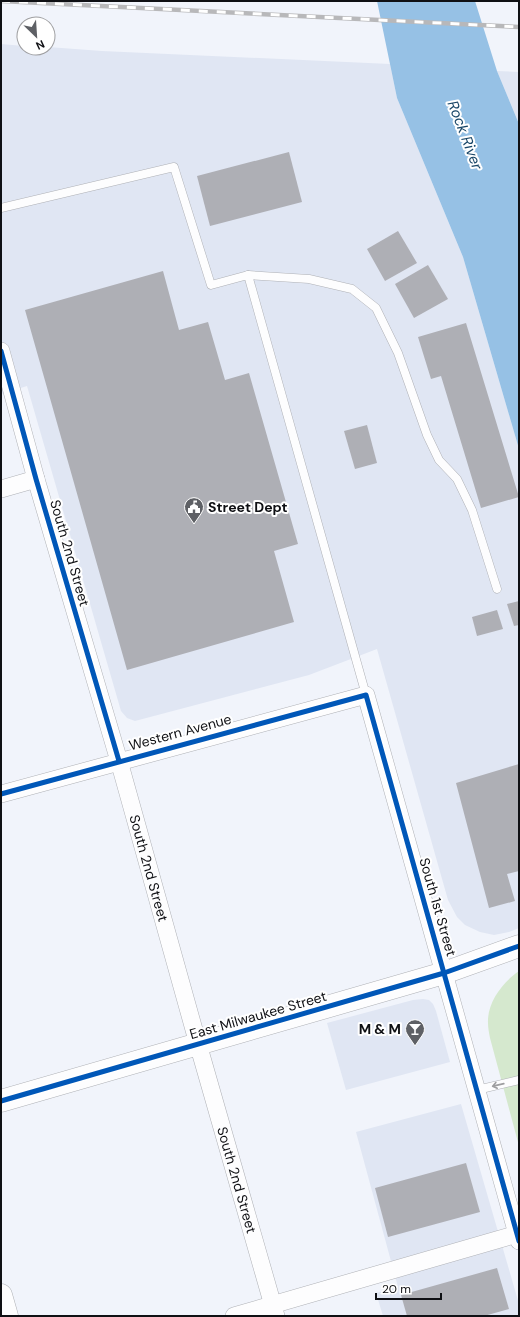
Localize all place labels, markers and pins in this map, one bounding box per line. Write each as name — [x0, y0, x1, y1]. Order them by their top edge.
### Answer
public building icon: Street Dept — [183, 496, 205, 524]
place label: Street Dept — [208, 498, 288, 516]
bar icon: M & M — [404, 1018, 426, 1046]
place label: M & M — [359, 1020, 401, 1038]

